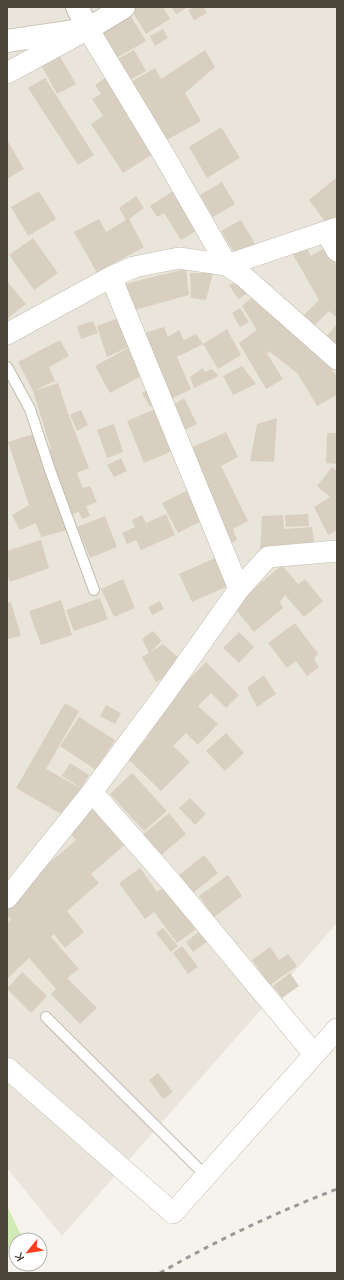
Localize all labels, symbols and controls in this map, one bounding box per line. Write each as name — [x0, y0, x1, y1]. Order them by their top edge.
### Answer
north arrow — [8, 1232, 48, 1272]
text: K — [11, 1250, 27, 1264]

